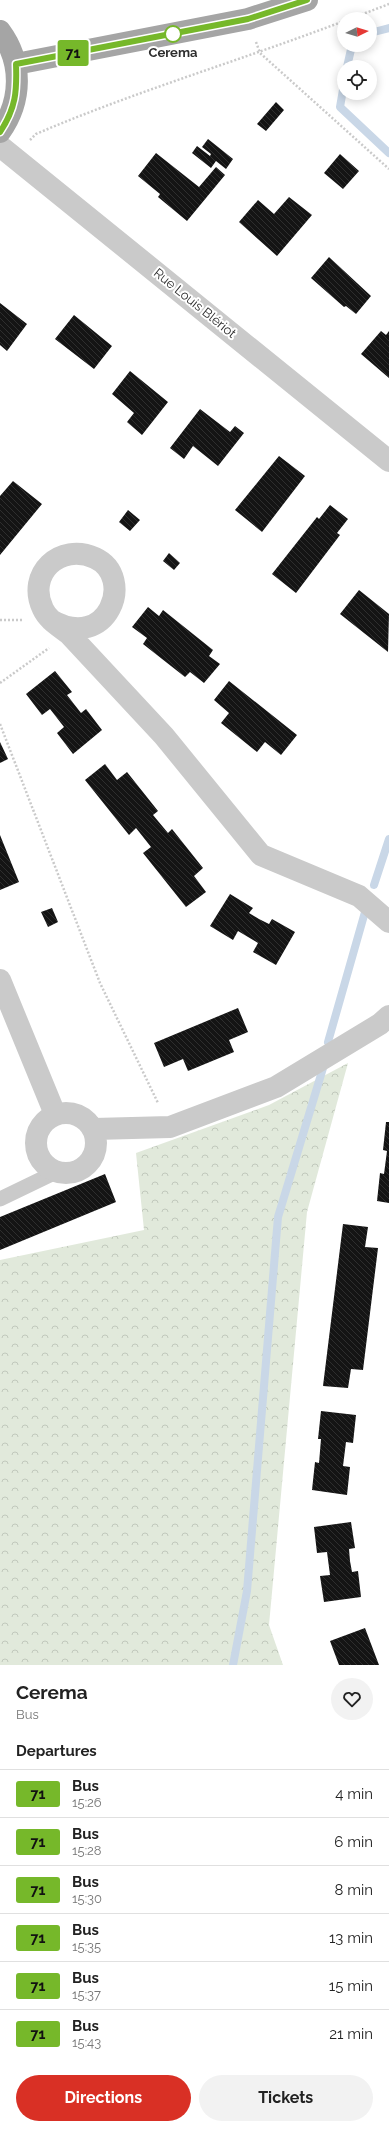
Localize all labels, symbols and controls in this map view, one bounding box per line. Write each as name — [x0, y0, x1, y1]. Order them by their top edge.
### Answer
north arrow — [337, 12, 377, 52]
map controls — [337, 12, 377, 100]
marker: Cerema — [164, 25, 182, 43]
line badge: 71 — [55, 40, 91, 66]
text: 71 — [66, 45, 80, 61]
place label: Cerema — [149, 45, 198, 60]
button: locate — [337, 60, 377, 100]
street label: Rue Louis Blériot — [151, 265, 240, 341]
button: heart — [331, 1678, 373, 1720]
text: Cerema — [16, 1681, 88, 1703]
text: Bus — [16, 1707, 39, 1722]
text: Departures — [16, 1742, 97, 1760]
text: Bus — [72, 1777, 99, 1795]
text: 4 min — [335, 1785, 373, 1803]
text: 71 — [31, 1786, 45, 1802]
text: 15:26 — [72, 1795, 102, 1810]
text: Bus — [72, 1825, 99, 1843]
text: 6 min — [334, 1833, 373, 1851]
text: 71 — [31, 1834, 45, 1850]
text: 15:28 — [72, 1843, 102, 1858]
text: Bus — [72, 1873, 99, 1891]
text: 8 min — [334, 1881, 373, 1899]
text: 71 — [31, 1882, 45, 1898]
text: 15:30 — [72, 1891, 102, 1906]
text: Bus — [72, 1921, 99, 1939]
text: 13 min — [329, 1929, 373, 1947]
text: 71 — [31, 1930, 45, 1946]
text: 15:35 — [72, 1939, 101, 1954]
text: Bus — [72, 1969, 99, 1987]
text: 15 min — [329, 1977, 373, 1995]
text: 71 — [31, 1978, 45, 1994]
text: 15:37 — [72, 1987, 101, 2002]
text: Bus — [72, 2017, 99, 2035]
text: 21 min — [329, 2025, 373, 2043]
text: 71 — [31, 2026, 45, 2042]
text: 15:43 — [72, 2035, 101, 2050]
button: Directions — [16, 2075, 191, 2121]
button: Tickets — [199, 2075, 373, 2121]

